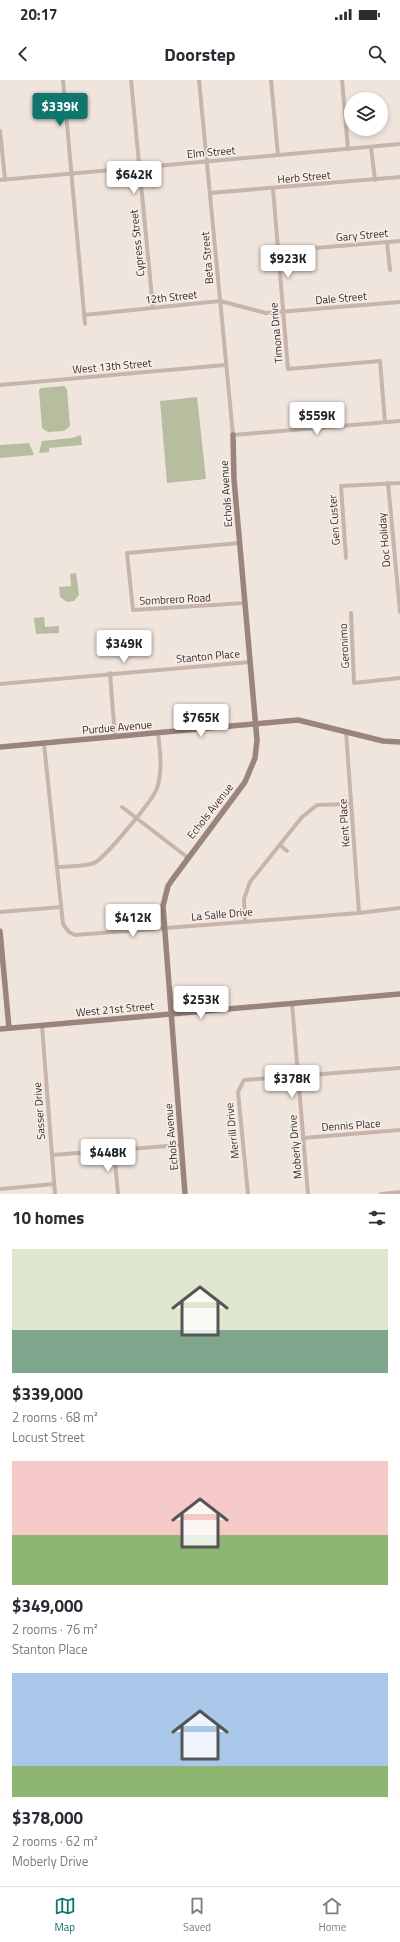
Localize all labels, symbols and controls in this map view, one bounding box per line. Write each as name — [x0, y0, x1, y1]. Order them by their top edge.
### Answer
text: 20:17 — [20, 3, 57, 26]
text: Doorstep — [164, 41, 236, 68]
icon: back — [12, 43, 34, 65]
icon: search — [366, 43, 388, 65]
map controls — [344, 92, 388, 136]
button: layers — [344, 92, 388, 136]
pin: $339K — [32, 93, 88, 127]
text: $339K — [42, 96, 78, 116]
street label: Elm Street — [186, 142, 236, 162]
pin: $642K — [106, 161, 162, 195]
text: $642K — [116, 164, 152, 184]
street label: Herb Street — [277, 167, 331, 187]
street label: Cypress Street — [126, 209, 148, 277]
street label: Gary Street — [335, 225, 389, 245]
street label: Beta Street — [197, 231, 217, 285]
pin: $923K — [260, 245, 316, 279]
text: $923K — [270, 248, 306, 268]
street label: 12th Street — [144, 286, 198, 308]
street label: Dale Street — [315, 288, 367, 308]
street label: Timona Drive — [265, 301, 287, 364]
street label: West 13th Street — [72, 355, 152, 377]
pin: $559K — [289, 402, 345, 436]
text: $559K — [299, 405, 335, 425]
street label: Echols Avenue — [216, 460, 236, 528]
street label: Gen Custer — [324, 494, 344, 546]
street label: Doc Holiday — [374, 511, 394, 568]
street label: Sombrero Road — [139, 589, 211, 609]
street label: Geronimo — [335, 623, 353, 669]
pin: $349K — [96, 630, 152, 664]
text: $349K — [106, 633, 142, 653]
street label: Stanton Place — [175, 645, 241, 667]
pin: $765K — [173, 704, 229, 738]
text: $765K — [183, 707, 219, 727]
street label: Purdue Avenue — [81, 716, 153, 738]
street label: Echols Avenue — [183, 779, 237, 842]
street label: Kent Place — [334, 798, 354, 848]
street label: La Salle Drive — [191, 903, 254, 925]
pin: $412K — [105, 904, 161, 938]
text: $412K — [115, 907, 151, 927]
pin: $253K — [173, 986, 229, 1020]
text: $253K — [183, 989, 219, 1009]
street label: West 21st Street — [75, 998, 155, 1020]
pin: $378K — [264, 1065, 320, 1099]
text: $378K — [274, 1068, 310, 1088]
street label: Sasser Drive — [29, 1081, 49, 1140]
street label: Merrill Drive — [221, 1102, 243, 1160]
street label: Echols Avenue — [160, 1103, 182, 1171]
street label: Moberly Drive — [284, 1114, 306, 1180]
street label: Dennis Place — [321, 1115, 382, 1135]
pin: $448K — [80, 1139, 136, 1173]
text: $448K — [90, 1142, 126, 1162]
text: 10 homes — [12, 1205, 84, 1231]
icon: filters — [366, 1207, 388, 1229]
icon: home — [164, 1275, 236, 1347]
text: $339,000 — [12, 1381, 83, 1407]
text: 2 rooms · 68 m² — [12, 1407, 98, 1427]
text: Locust Street — [12, 1427, 85, 1447]
icon: home — [164, 1487, 236, 1559]
text: $349,000 — [12, 1593, 83, 1619]
text: 2 rooms · 76 m² — [12, 1619, 98, 1639]
text: Stanton Place — [12, 1639, 88, 1659]
icon: home — [164, 1699, 236, 1771]
text: $378,000 — [12, 1805, 83, 1831]
text: 2 rooms · 62 m² — [12, 1831, 98, 1851]
text: Moberly Drive — [12, 1851, 88, 1871]
tab: Map — [54, 1895, 76, 1935]
tab: Saved — [183, 1895, 211, 1935]
tab: Home — [318, 1895, 346, 1935]

